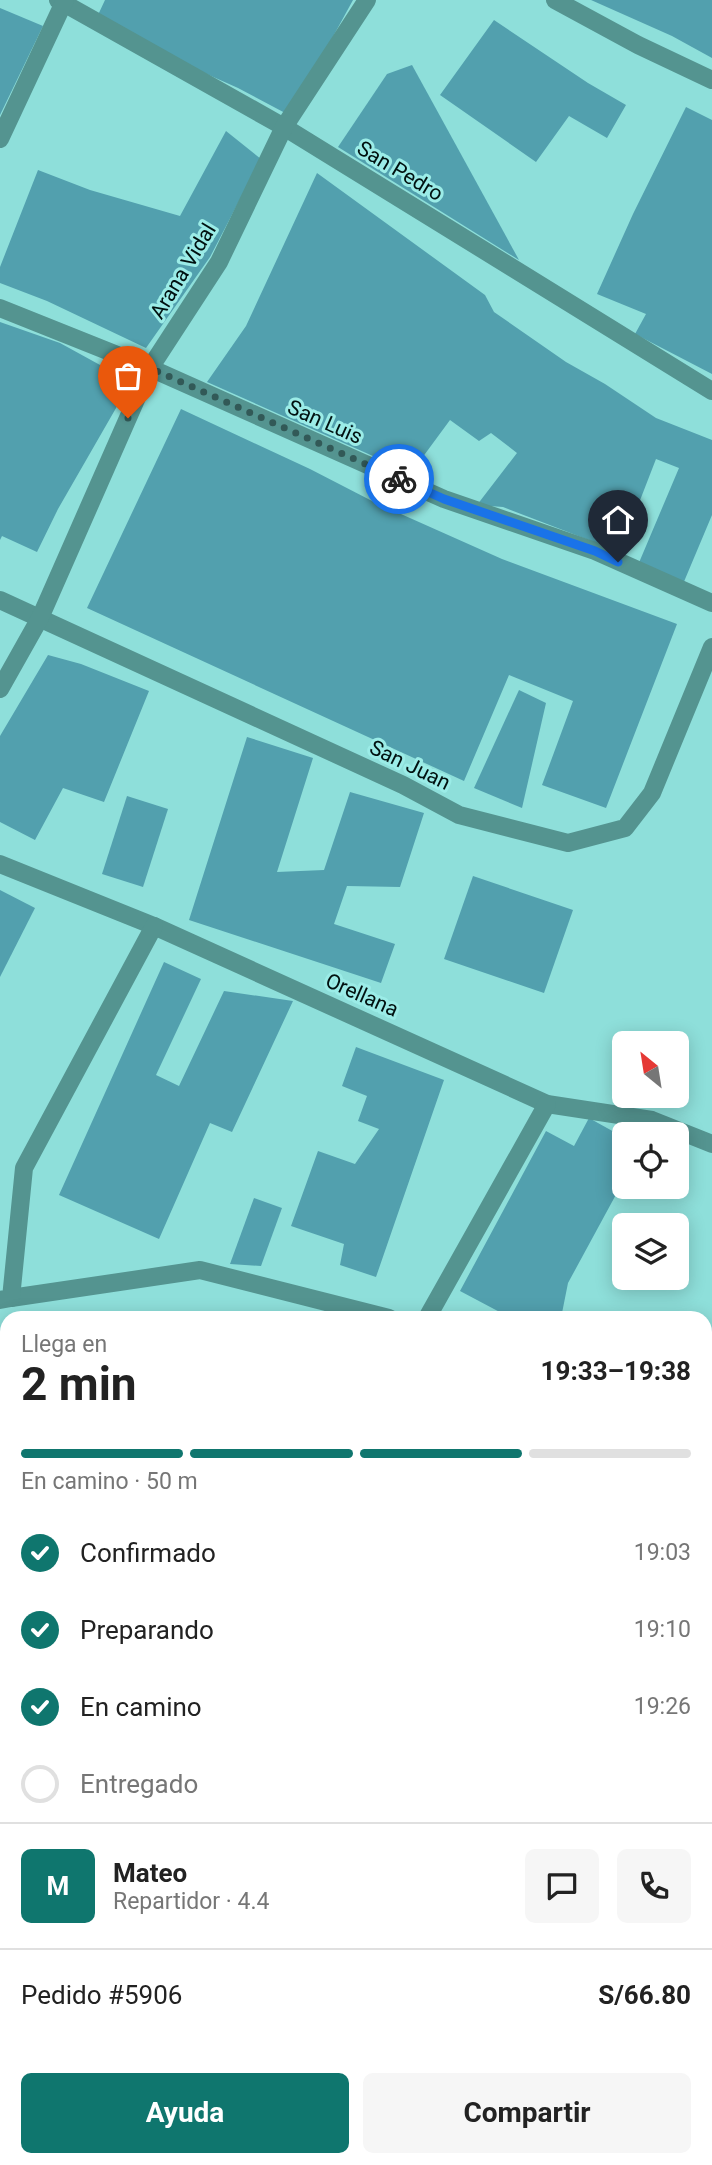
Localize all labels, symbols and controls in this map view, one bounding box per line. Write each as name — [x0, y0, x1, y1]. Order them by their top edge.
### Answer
street label: San Pedro — [353, 136, 447, 206]
street label: Arana Vidal — [145, 219, 221, 323]
pin — [98, 346, 158, 418]
icon: bag — [109, 357, 147, 395]
street label: San Luis — [284, 395, 366, 449]
courier — [364, 444, 434, 514]
icon: bike — [380, 460, 418, 498]
pin — [588, 490, 648, 562]
icon: home — [599, 501, 637, 539]
street label: San Juan — [366, 735, 454, 795]
street label: Orellana — [322, 968, 402, 1022]
north arrow — [612, 1031, 690, 1108]
map controls — [612, 1031, 689, 1290]
button: locate — [612, 1122, 689, 1199]
button: layers — [612, 1213, 689, 1290]
text: Llega en — [21, 1331, 107, 1358]
text: 19:33–19:38 — [541, 1356, 691, 1386]
text: 2 min — [21, 1357, 137, 1411]
text: En camino · 50 m — [21, 1468, 198, 1495]
icon: check — [21, 1534, 59, 1572]
text: Confirmado — [80, 1538, 216, 1568]
text: 19:03 — [634, 1539, 691, 1566]
icon: check — [21, 1611, 59, 1649]
text: Preparando — [80, 1615, 214, 1645]
text: 19:10 — [634, 1616, 691, 1643]
icon: check — [21, 1688, 59, 1726]
text: En camino — [80, 1692, 202, 1722]
text: 19:26 — [634, 1693, 691, 1720]
text: Entregado — [80, 1769, 198, 1799]
button: chat — [525, 1849, 599, 1923]
button: phone — [617, 1849, 691, 1923]
text: Mateo — [113, 1858, 187, 1888]
text: M — [47, 1871, 69, 1901]
text: Repartidor · 4.4 — [113, 1888, 270, 1915]
text: Pedido #5906 — [21, 1980, 182, 2010]
text: S/66.80 — [598, 1980, 691, 2010]
button: Ayuda — [21, 2073, 349, 2153]
button: Compartir — [363, 2073, 691, 2153]

